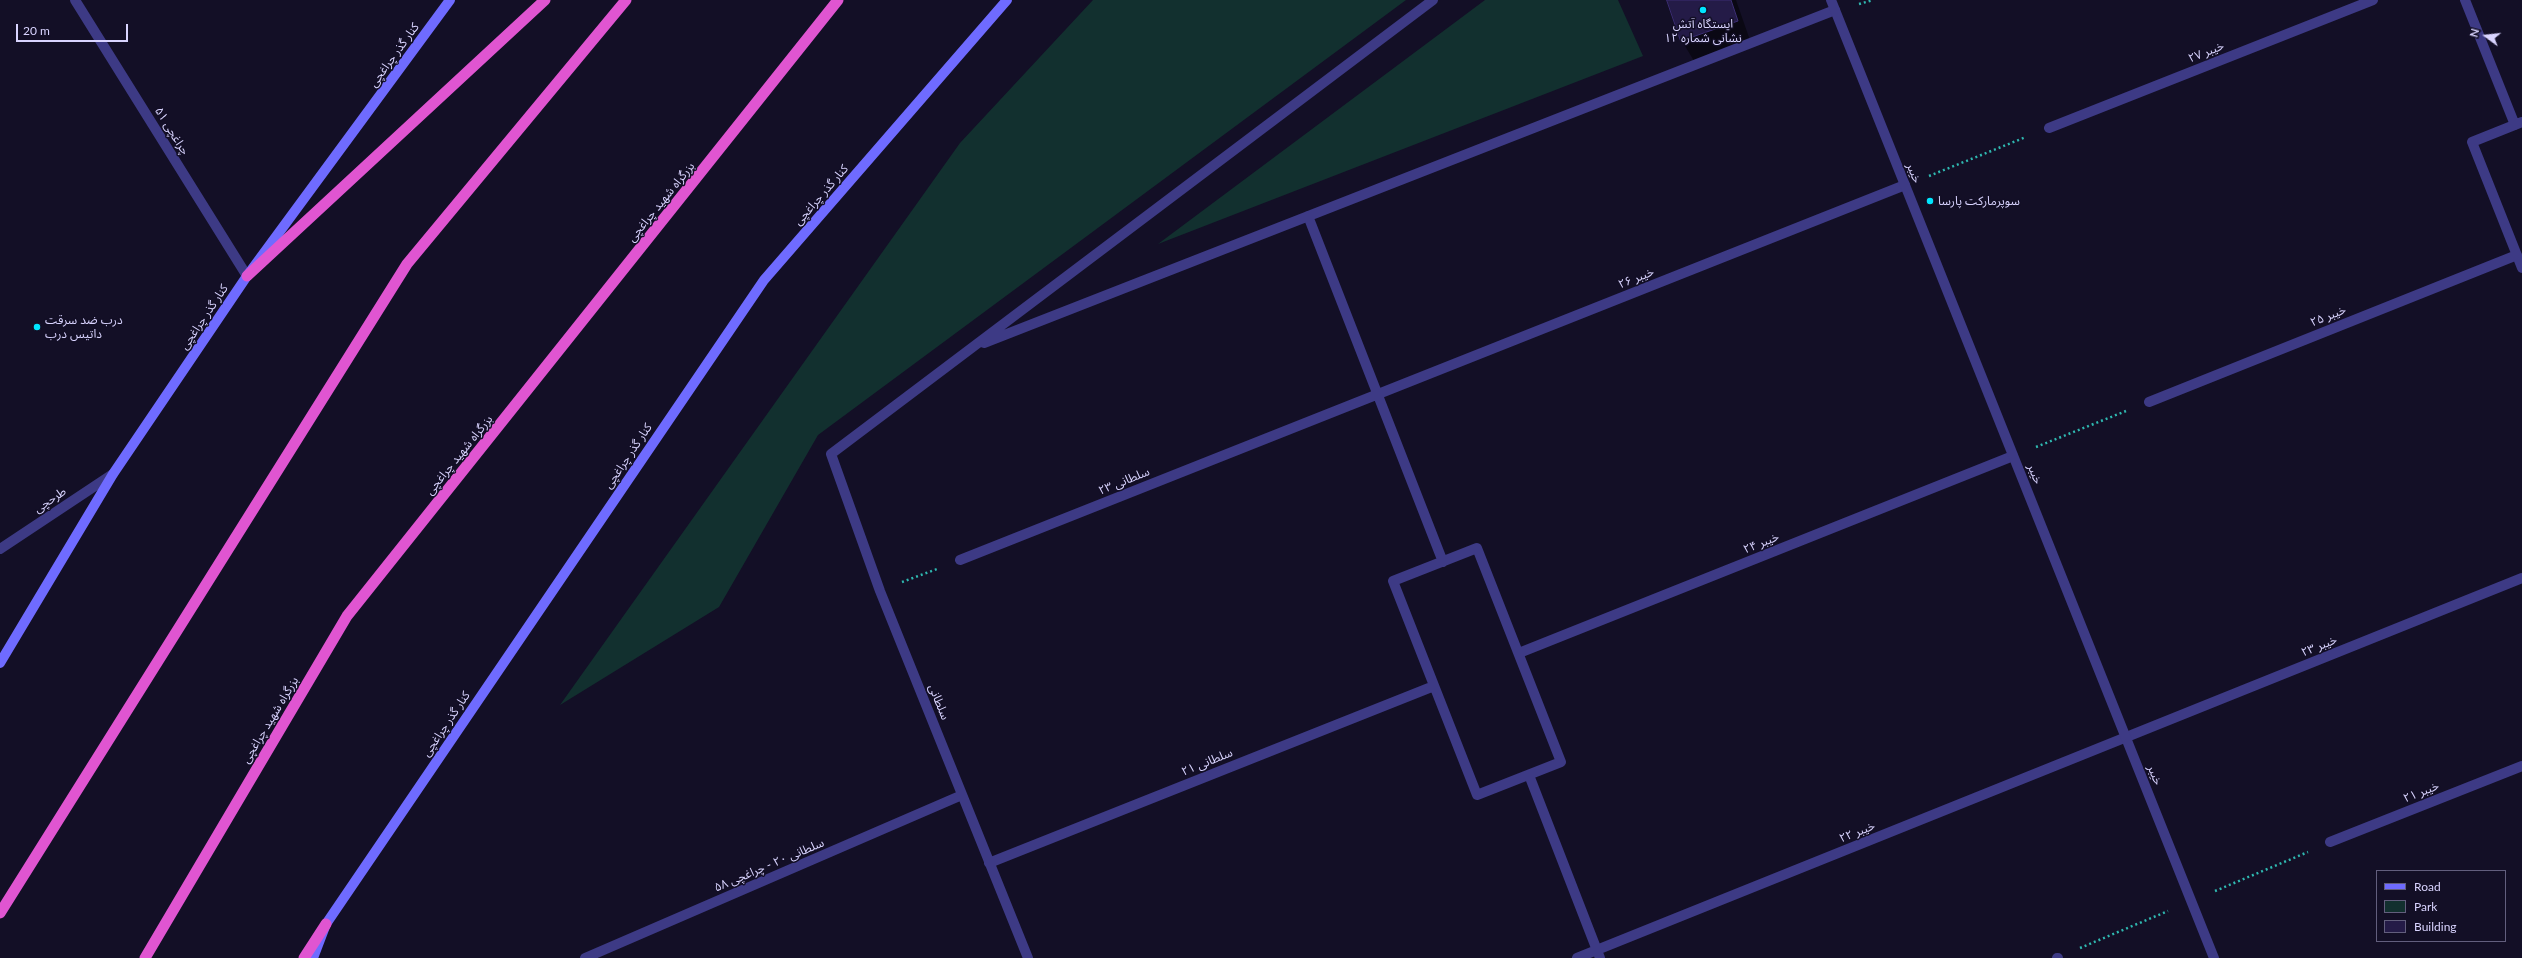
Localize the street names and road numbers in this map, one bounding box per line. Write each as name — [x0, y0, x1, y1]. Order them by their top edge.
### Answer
street label: کنار گذر چراغچی — [366, 20, 422, 90]
street label: خیبر ۲۷ — [2186, 38, 2226, 66]
street label: چراغچی ۵۱ — [152, 104, 192, 158]
street label: بزرگراه شهید چراغچی — [624, 159, 698, 245]
street label: خیبر — [1904, 161, 1924, 185]
street label: کنار گذر چراغچی — [791, 162, 851, 228]
street label: خیبر ۲۶ — [1616, 264, 1656, 292]
street label: کنار گذر چراغچی — [177, 282, 231, 352]
street label: خیبر ۲۵ — [2308, 302, 2348, 330]
street label: بزرگراه شهید چراغچی — [422, 412, 496, 498]
street label: کنار گذر چراغچی — [601, 421, 655, 491]
street label: خیبر — [2025, 462, 2045, 486]
street label: سلطانی ۲۳ — [1096, 464, 1152, 498]
street label: طرحچی — [31, 484, 69, 516]
street label: خیبر ۲۴ — [1741, 529, 1781, 557]
street label: خیبر ۲۳ — [2299, 632, 2339, 660]
street label: بزرگراه شهید چراغچی — [238, 674, 302, 766]
street label: سلطانی — [925, 682, 953, 722]
street label: کنار گذر چراغچی — [419, 689, 473, 759]
street label: سلطانی ۲۱ — [1179, 745, 1235, 779]
street label: خیبر — [2145, 763, 2165, 787]
street label: خیبر ۲۱ — [2401, 778, 2441, 806]
street label: خیبر ۲۲ — [1837, 818, 1877, 846]
street label: سلطانی ۲۰ - چراغچی ۵۸ — [712, 835, 826, 895]

